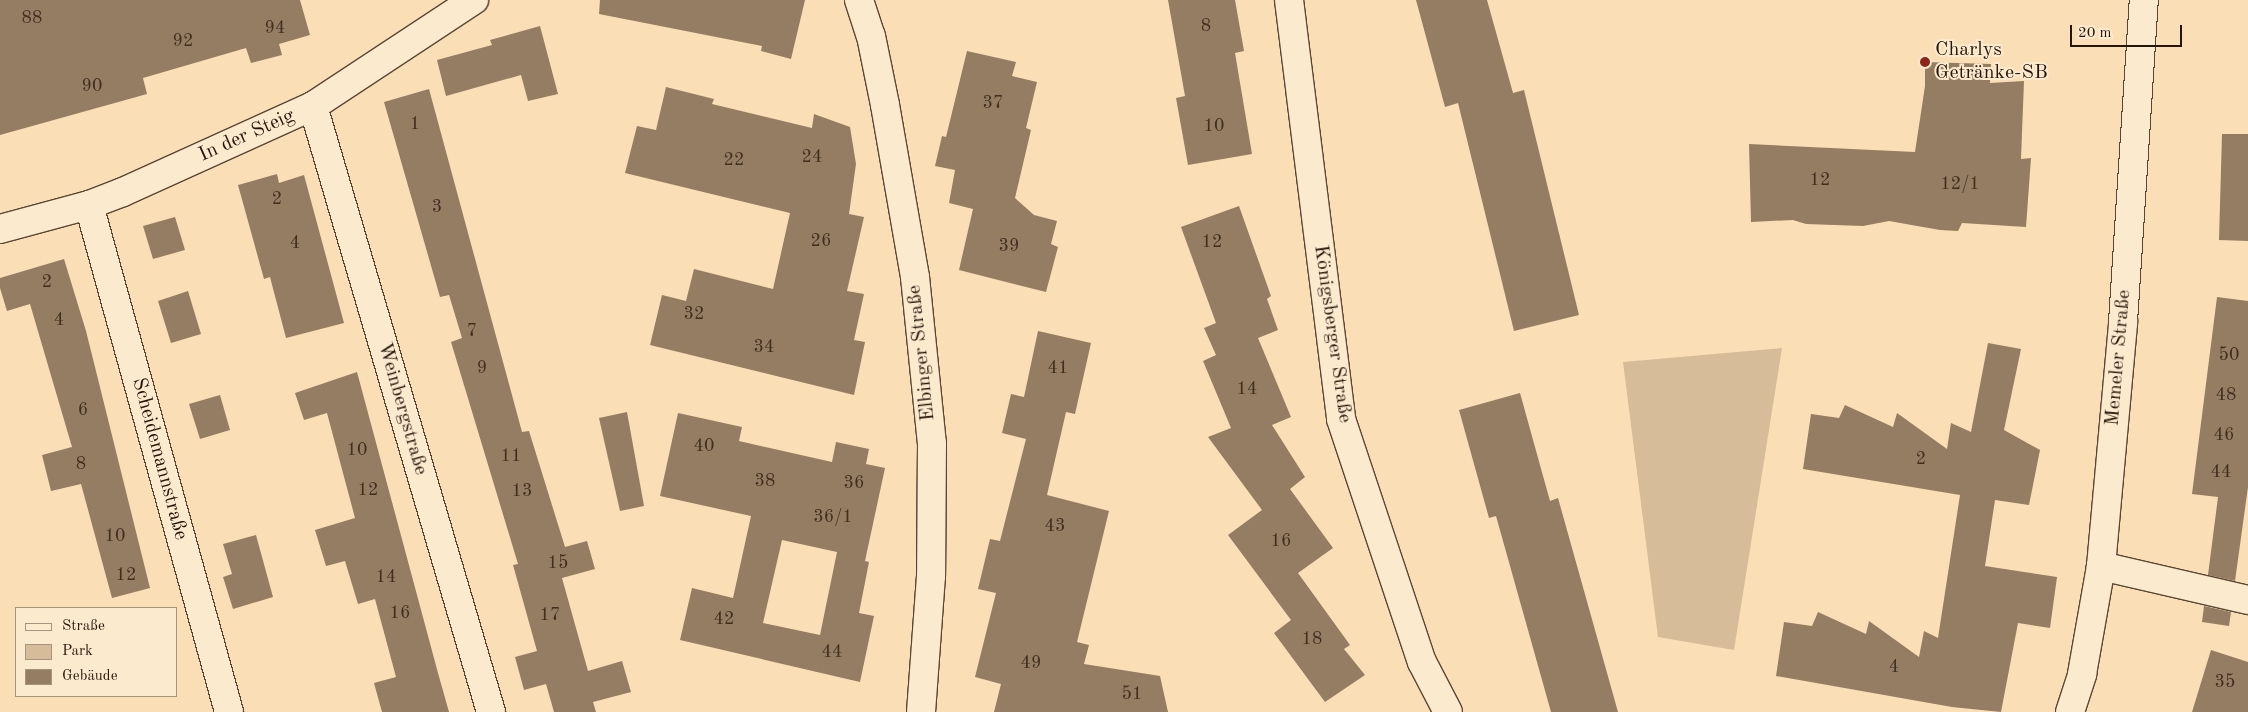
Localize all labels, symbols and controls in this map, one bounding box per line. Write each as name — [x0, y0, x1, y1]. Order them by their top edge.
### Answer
house number: 88 — [22, 7, 42, 29]
house number: 8 — [1201, 15, 1211, 37]
scale bar — [2073, 15, 2186, 47]
house number: 94 — [265, 17, 285, 39]
text: 20 m — [2078, 26, 2112, 41]
house number: 92 — [173, 30, 193, 52]
place label: Charlys Getränke-SB — [1935, 39, 2048, 86]
marker: Charlys Getränke-SB — [1919, 56, 1931, 68]
house number: 90 — [82, 75, 102, 97]
house number: 37 — [983, 92, 1003, 114]
street label: In der Steig — [195, 104, 299, 168]
house number: 1 — [410, 113, 420, 135]
house number: 10 — [1204, 115, 1224, 137]
house number: 24 — [802, 146, 822, 168]
house number: 22 — [724, 149, 744, 171]
house number: 12 — [1810, 169, 1830, 191]
house number: 12/1 — [1940, 173, 1980, 195]
house number: 2 — [272, 188, 282, 210]
house number: 3 — [432, 196, 442, 218]
house number: 26 — [811, 230, 831, 252]
house number: 12 — [1202, 231, 1222, 253]
house number: 4 — [290, 232, 300, 254]
house number: 39 — [999, 235, 1019, 257]
street label: Königsberger Straße — [1308, 244, 1356, 424]
house number: 2 — [42, 271, 52, 293]
street label: Elbinger Straße — [903, 284, 941, 422]
street label: Memeler Straße — [2101, 289, 2137, 427]
house number: 32 — [684, 303, 704, 325]
house number: 4 — [54, 309, 64, 331]
house number: 7 — [467, 320, 477, 342]
house number: 34 — [754, 336, 774, 358]
street label: Weinbergstraße — [372, 340, 432, 478]
house number: 50 — [2219, 344, 2239, 366]
house number: 9 — [477, 357, 487, 379]
house number: 41 — [1048, 357, 1068, 379]
street label: Scheidemannstraße — [126, 375, 192, 543]
house number: 14 — [1237, 378, 1257, 400]
house number: 48 — [2216, 384, 2236, 406]
house number: 6 — [78, 399, 88, 421]
house number: 46 — [2214, 424, 2234, 446]
house number: 40 — [694, 435, 714, 457]
house number: 10 — [347, 439, 367, 461]
house number: 11 — [501, 445, 521, 467]
house number: 2 — [1916, 448, 1926, 470]
house number: 8 — [76, 453, 86, 475]
house number: 44 — [2211, 461, 2231, 483]
house number: 38 — [755, 470, 775, 492]
house number: 36 — [844, 472, 864, 494]
house number: 12 — [358, 479, 378, 501]
house number: 13 — [512, 480, 532, 502]
house number: 36/1 — [813, 506, 853, 528]
house number: 43 — [1045, 515, 1065, 537]
house number: 10 — [105, 525, 125, 547]
house number: 16 — [1271, 530, 1291, 552]
house number: 15 — [548, 552, 568, 574]
house number: 12 — [116, 564, 136, 586]
house number: 14 — [376, 566, 396, 588]
house number: 16 — [390, 602, 410, 624]
house number: 17 — [540, 604, 560, 626]
legend — [15, 607, 178, 697]
house number: 42 — [714, 608, 734, 630]
text: Straße — [62, 619, 105, 634]
house number: 18 — [1302, 628, 1322, 650]
house number: 44 — [822, 641, 842, 663]
text: Park — [62, 644, 93, 659]
house number: 49 — [1021, 652, 1041, 674]
house number: 4 — [1889, 656, 1899, 678]
text: Gebäude — [62, 669, 118, 684]
house number: 35 — [2215, 671, 2235, 693]
house number: 51 — [1122, 683, 1142, 705]

